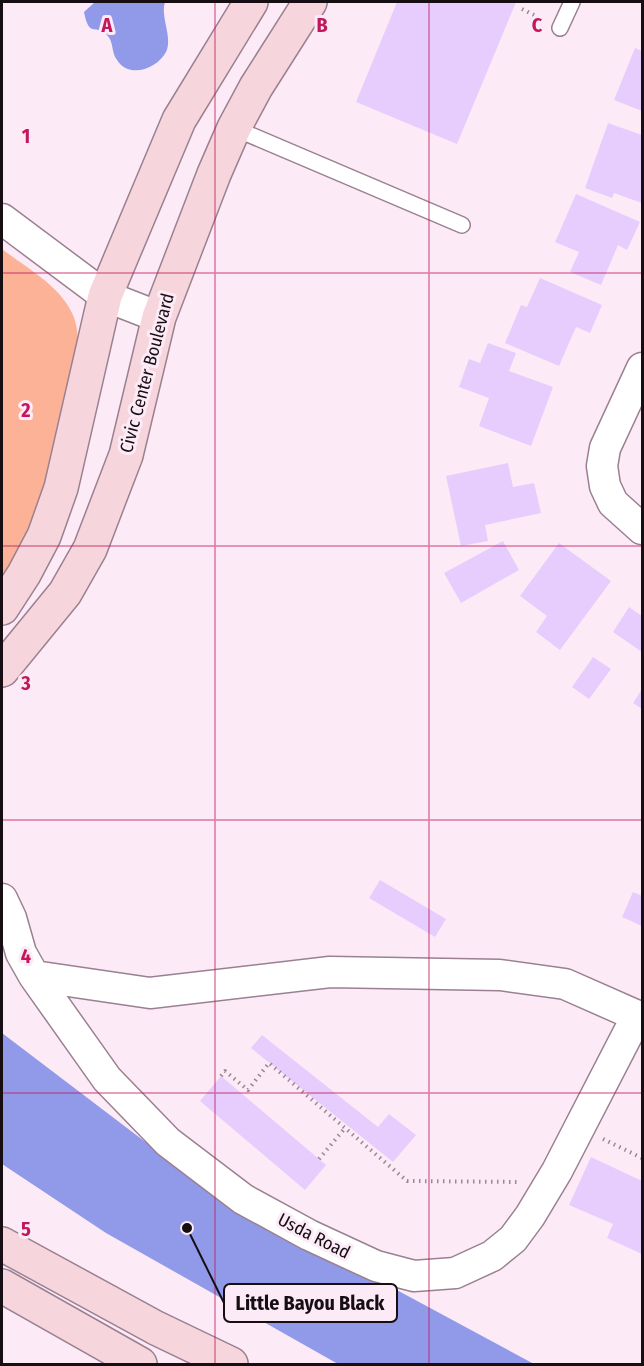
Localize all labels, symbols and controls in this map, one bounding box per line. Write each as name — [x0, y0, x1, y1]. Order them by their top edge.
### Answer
text: A — [101, 13, 114, 37]
text: B — [316, 13, 328, 37]
text: C — [532, 13, 543, 37]
text: 1 — [22, 124, 30, 148]
street label: Civic Center Boulevard — [115, 291, 179, 455]
text: 2 — [20, 398, 31, 422]
text: 3 — [20, 671, 31, 695]
text: 4 — [21, 944, 31, 968]
street label: Usda Road — [274, 1208, 354, 1264]
text: 5 — [21, 1217, 31, 1241]
callout: Little Bayou Black — [224, 1284, 397, 1322]
text: Little Bayou Black — [236, 1291, 385, 1315]

